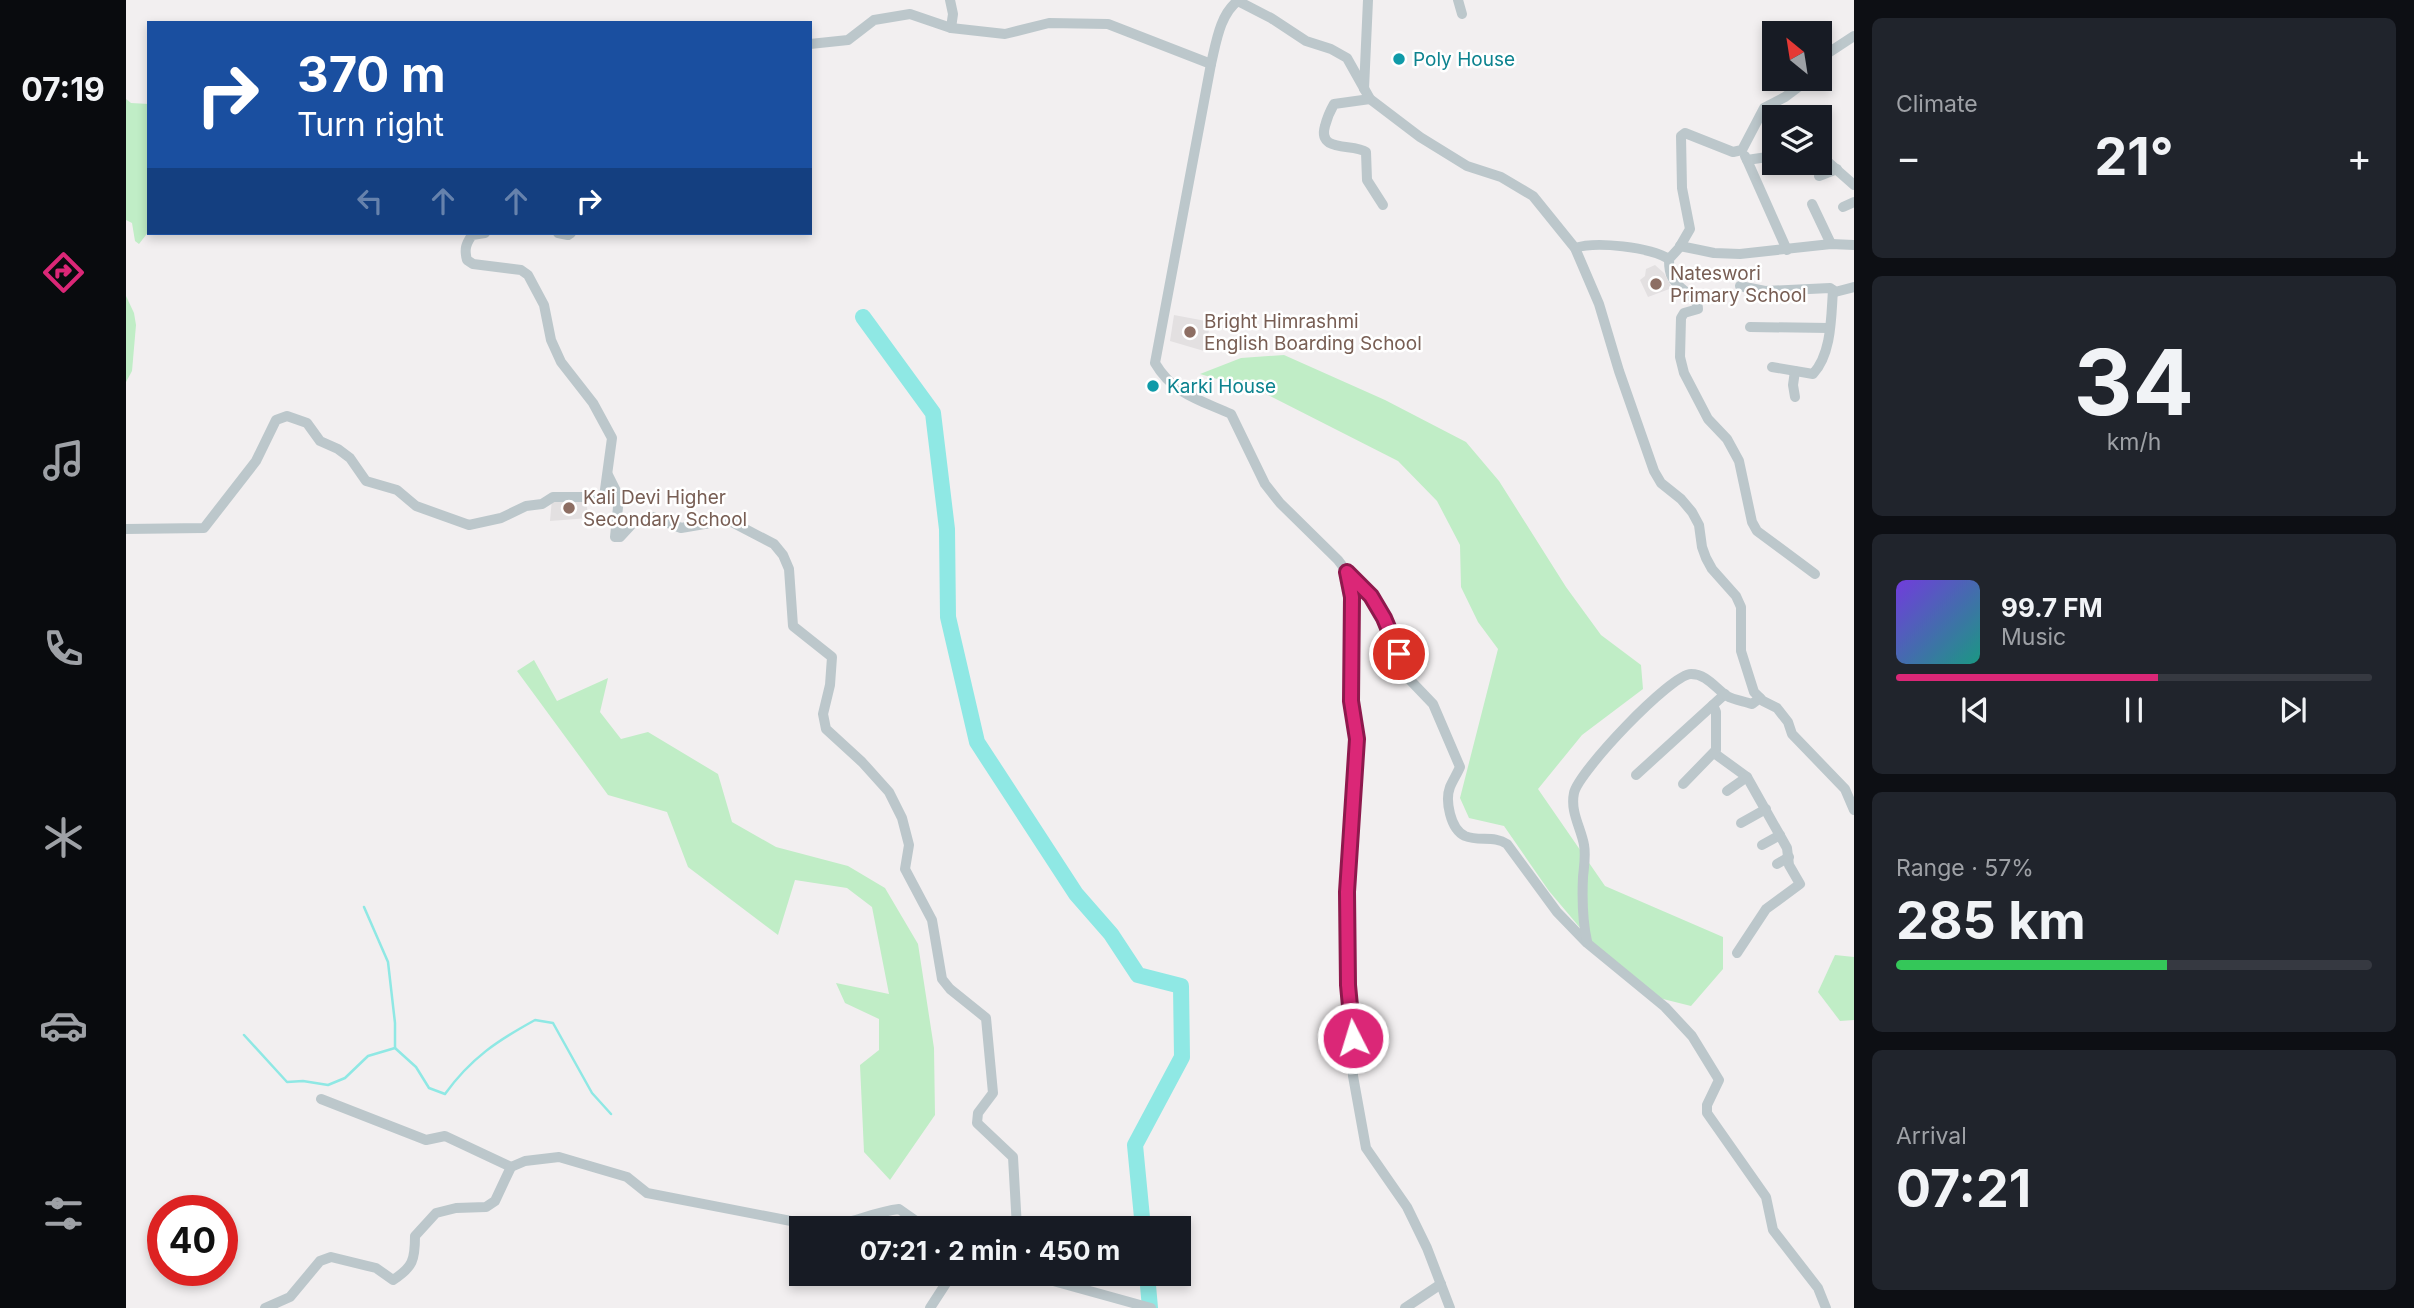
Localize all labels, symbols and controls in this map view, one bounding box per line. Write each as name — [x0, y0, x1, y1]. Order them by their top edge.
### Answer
north arrow — [1762, 21, 1832, 91]
map controls — [1762, 21, 1832, 175]
text: 370 m — [297, 45, 446, 104]
place label: Poly House — [1413, 48, 1515, 71]
icon: right — [182, 49, 273, 140]
marker: Poly House — [1391, 51, 1407, 67]
text: 07:19 — [21, 70, 105, 109]
text: Climate — [1896, 90, 1978, 118]
text: Turn right — [297, 105, 444, 144]
button: layers — [1762, 105, 1832, 175]
text: 21° — [2094, 125, 2174, 188]
text: − — [1896, 134, 1921, 180]
text: + — [2347, 134, 2372, 180]
icon: left — [351, 182, 389, 220]
icon: ahead — [424, 182, 462, 220]
icon: ahead — [497, 182, 535, 220]
icon: right — [570, 182, 608, 220]
icon: directions — [39, 248, 88, 297]
place label: Nateswori Primary School — [1670, 262, 1807, 307]
marker: Nateswori Primary School — [1648, 276, 1664, 292]
place label: Bright Himrashmi English Boarding School — [1204, 310, 1422, 355]
marker: Bright Himrashmi English Boarding School — [1182, 324, 1198, 340]
text: 34 — [2074, 327, 2194, 437]
place label: Karki House — [1167, 375, 1276, 398]
marker: Karki House — [1145, 378, 1161, 394]
text: km/h — [2107, 428, 2161, 456]
icon: music — [39, 436, 88, 485]
place label: Kali Devi Higher Secondary School — [583, 486, 747, 531]
marker: Kali Devi Higher Secondary School — [561, 500, 577, 516]
text: 99.7 FM — [2001, 592, 2103, 623]
text: Music — [2001, 623, 2066, 651]
icon: phone — [39, 624, 88, 673]
pin — [1369, 624, 1429, 684]
icon: arrive — [1380, 635, 1418, 673]
icon: previous — [1956, 691, 1994, 729]
icon: pause — [2115, 691, 2153, 729]
icon: next — [2274, 691, 2312, 729]
icon: climate — [39, 813, 88, 862]
text: Range · 57% — [1896, 854, 2034, 882]
text: 285 km — [1896, 889, 2086, 952]
icon: car — [39, 1001, 88, 1050]
position arrow — [1316, 1001, 1390, 1075]
text: Arrival — [1896, 1122, 1967, 1150]
text: 07:21 — [1896, 1157, 2031, 1220]
icon: filters — [39, 1189, 88, 1238]
speed limit sign: 40 — [147, 1195, 238, 1286]
text: 07:21 · 2 min · 450 m — [860, 1235, 1120, 1266]

